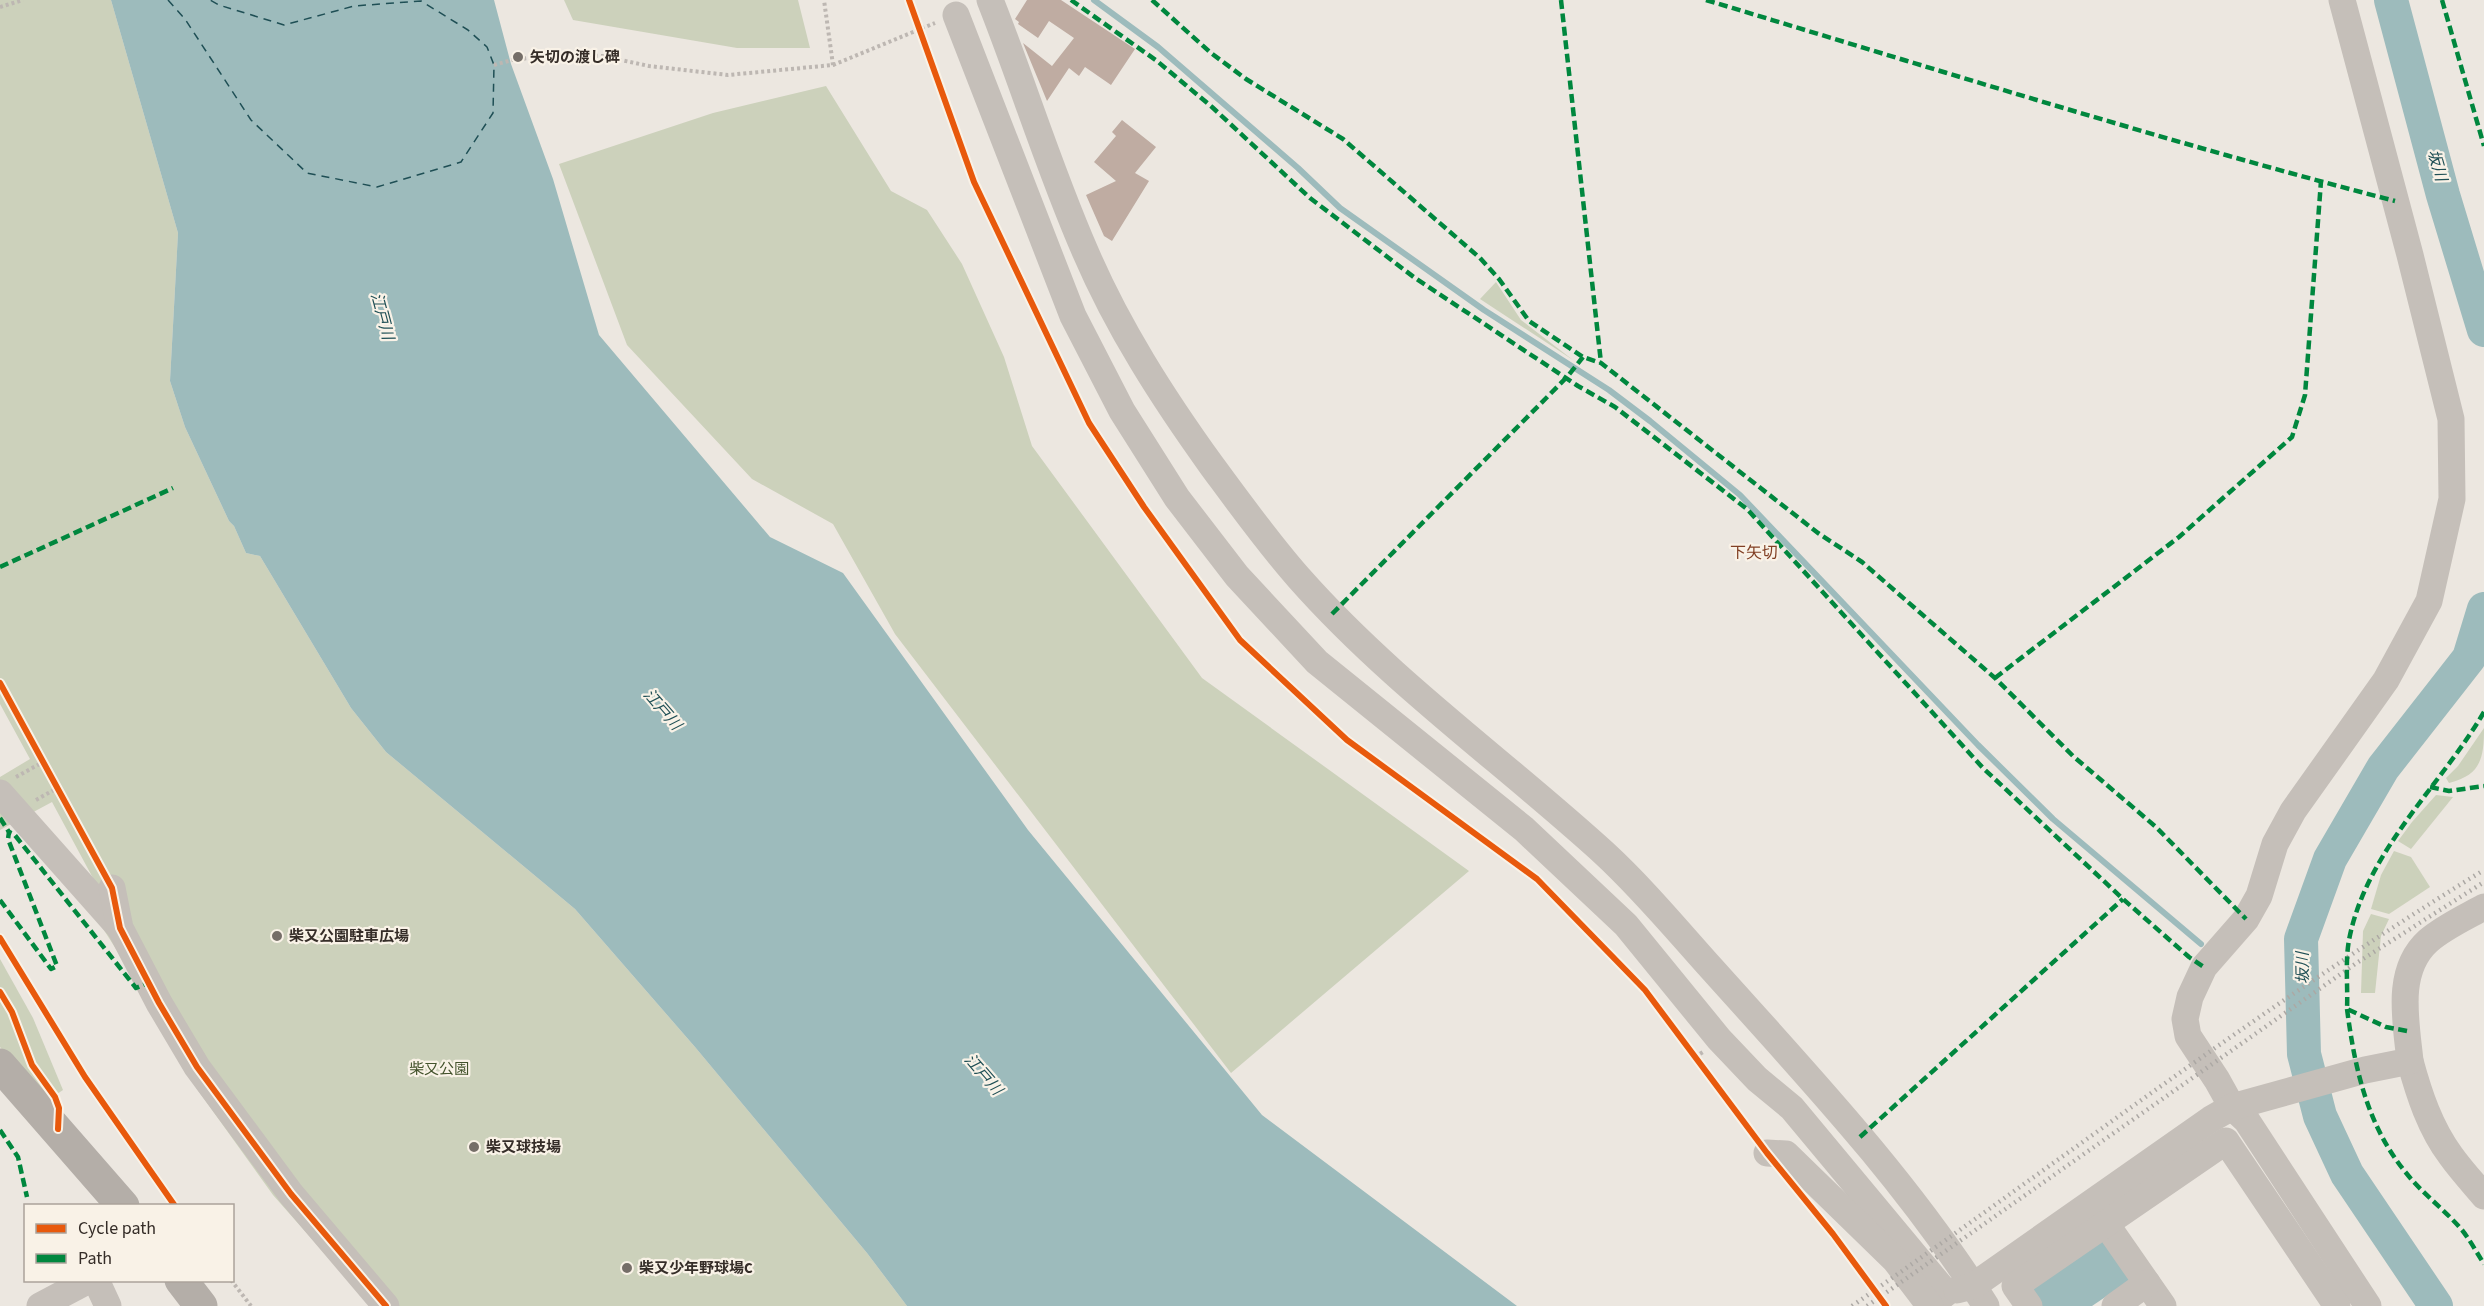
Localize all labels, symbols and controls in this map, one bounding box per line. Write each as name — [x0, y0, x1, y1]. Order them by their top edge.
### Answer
place label: 矢切の渡し碑 — [530, 47, 620, 68]
marker: 矢切の渡し碑 — [511, 50, 525, 64]
water label: 坂川 — [2422, 147, 2453, 186]
water label: 江戸川 — [365, 290, 399, 344]
district label: 下矢切 — [1730, 542, 1778, 564]
water label: 江戸川 — [638, 684, 688, 736]
place label: 柴又公園駐車広場 — [289, 926, 409, 947]
marker: 柴又公園駐車広場 — [270, 929, 284, 943]
water label: 坂川 — [2292, 950, 2314, 984]
water label: 江戸川 — [959, 1049, 1009, 1101]
park label: 柴又公園 — [409, 1059, 469, 1080]
place label: 柴又球技場 — [486, 1137, 561, 1158]
marker: 柴又球技場 — [467, 1140, 481, 1154]
legend — [24, 1204, 234, 1282]
text: Cycle path — [78, 1216, 156, 1241]
text: Path — [78, 1246, 112, 1271]
place label: 柴又少年野球場C — [639, 1258, 753, 1279]
marker: 柴又少年野球場C — [620, 1261, 634, 1275]

